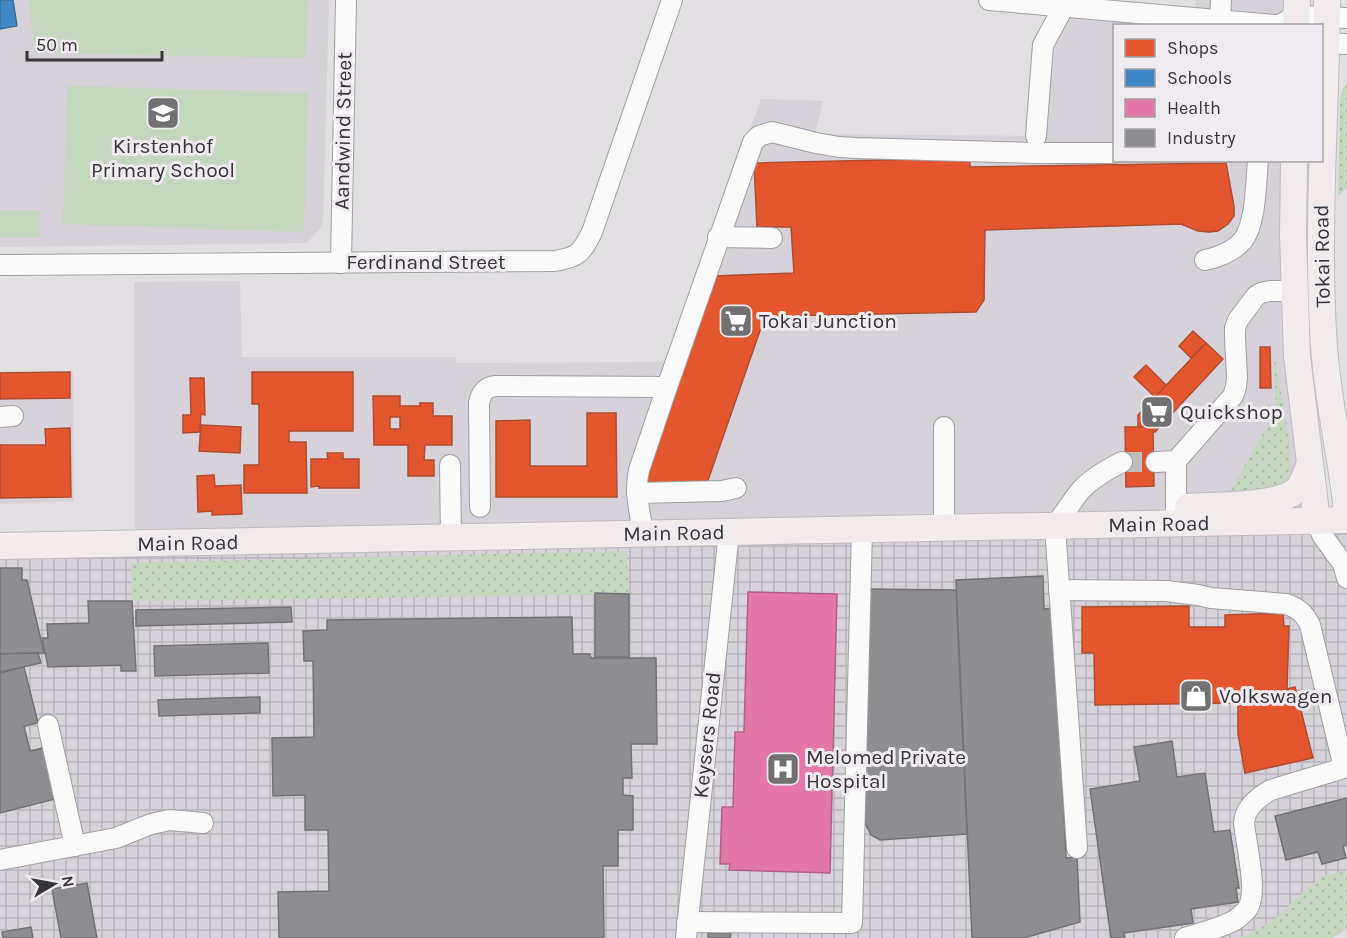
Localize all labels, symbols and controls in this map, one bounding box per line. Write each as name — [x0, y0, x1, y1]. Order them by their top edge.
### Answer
scale bar — [27, 24, 162, 62]
legend — [1113, 24, 1323, 162]
text: 50 m — [36, 34, 78, 56]
text: Shops — [1167, 37, 1219, 59]
street label: Aandwind Street — [330, 52, 356, 210]
text: Schools — [1167, 67, 1232, 89]
school or university icon: Kirstenhof Primary School — [145, 95, 181, 131]
text: Health — [1167, 97, 1221, 119]
text: Industry — [1167, 127, 1236, 149]
place label: Kirstenhof Primary School — [91, 134, 235, 182]
street label: Tokai Road — [1309, 204, 1335, 308]
street label: Ferdinand Street — [346, 250, 506, 274]
supermarket icon: Tokai Junction — [718, 303, 754, 339]
place label: Tokai Junction — [759, 309, 897, 333]
supermarket icon: Quickshop — [1139, 394, 1175, 430]
place label: Quickshop — [1180, 400, 1283, 424]
street label: Main Road — [1108, 511, 1210, 537]
street label: Main Road — [623, 520, 725, 546]
street label: Main Road — [137, 530, 239, 556]
street label: Keysers Road — [688, 671, 726, 799]
shop icon: Volkswagen — [1178, 678, 1214, 714]
place label: Volkswagen — [1219, 684, 1332, 708]
place label: Melomed Private Hospital — [806, 745, 966, 793]
hospital icon: Melomed Private Hospital — [765, 751, 801, 787]
north arrow — [24, 854, 84, 914]
text: N — [58, 874, 79, 889]

